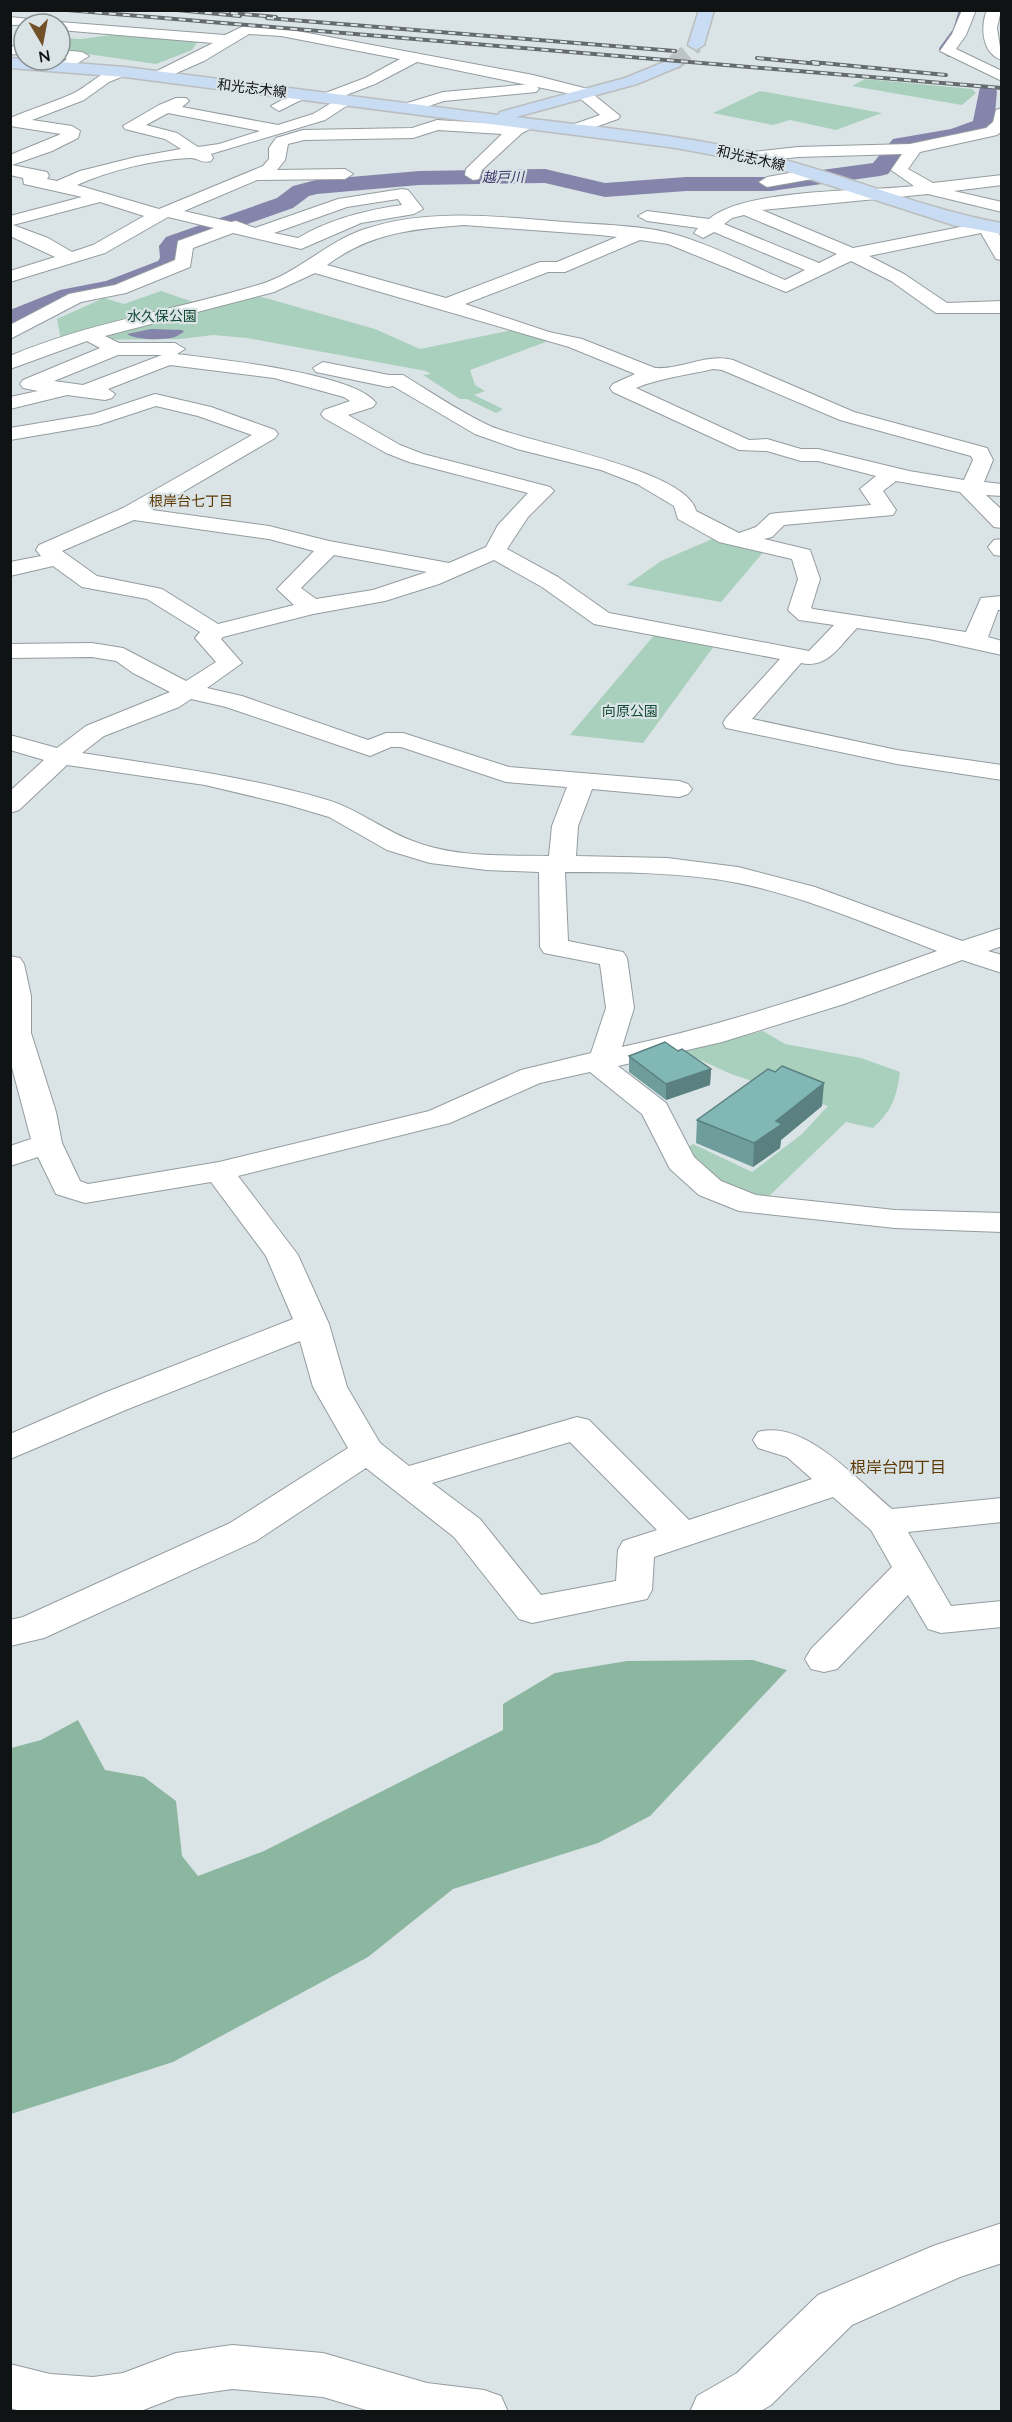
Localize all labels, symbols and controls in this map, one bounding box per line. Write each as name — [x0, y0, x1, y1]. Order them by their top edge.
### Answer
north arrow — [12, 12, 72, 72]
text: N — [37, 46, 52, 68]
street label: 和光志木線 — [216, 75, 288, 101]
street label: 和光志木線 — [715, 141, 787, 175]
water label: 越戸川 — [482, 168, 526, 186]
park label: 水久保公園 — [127, 307, 197, 325]
district label: 根岸台七丁目 — [149, 492, 233, 510]
park label: 向原公園 — [602, 702, 658, 720]
district label: 根岸台四丁目 — [850, 1457, 946, 1477]

